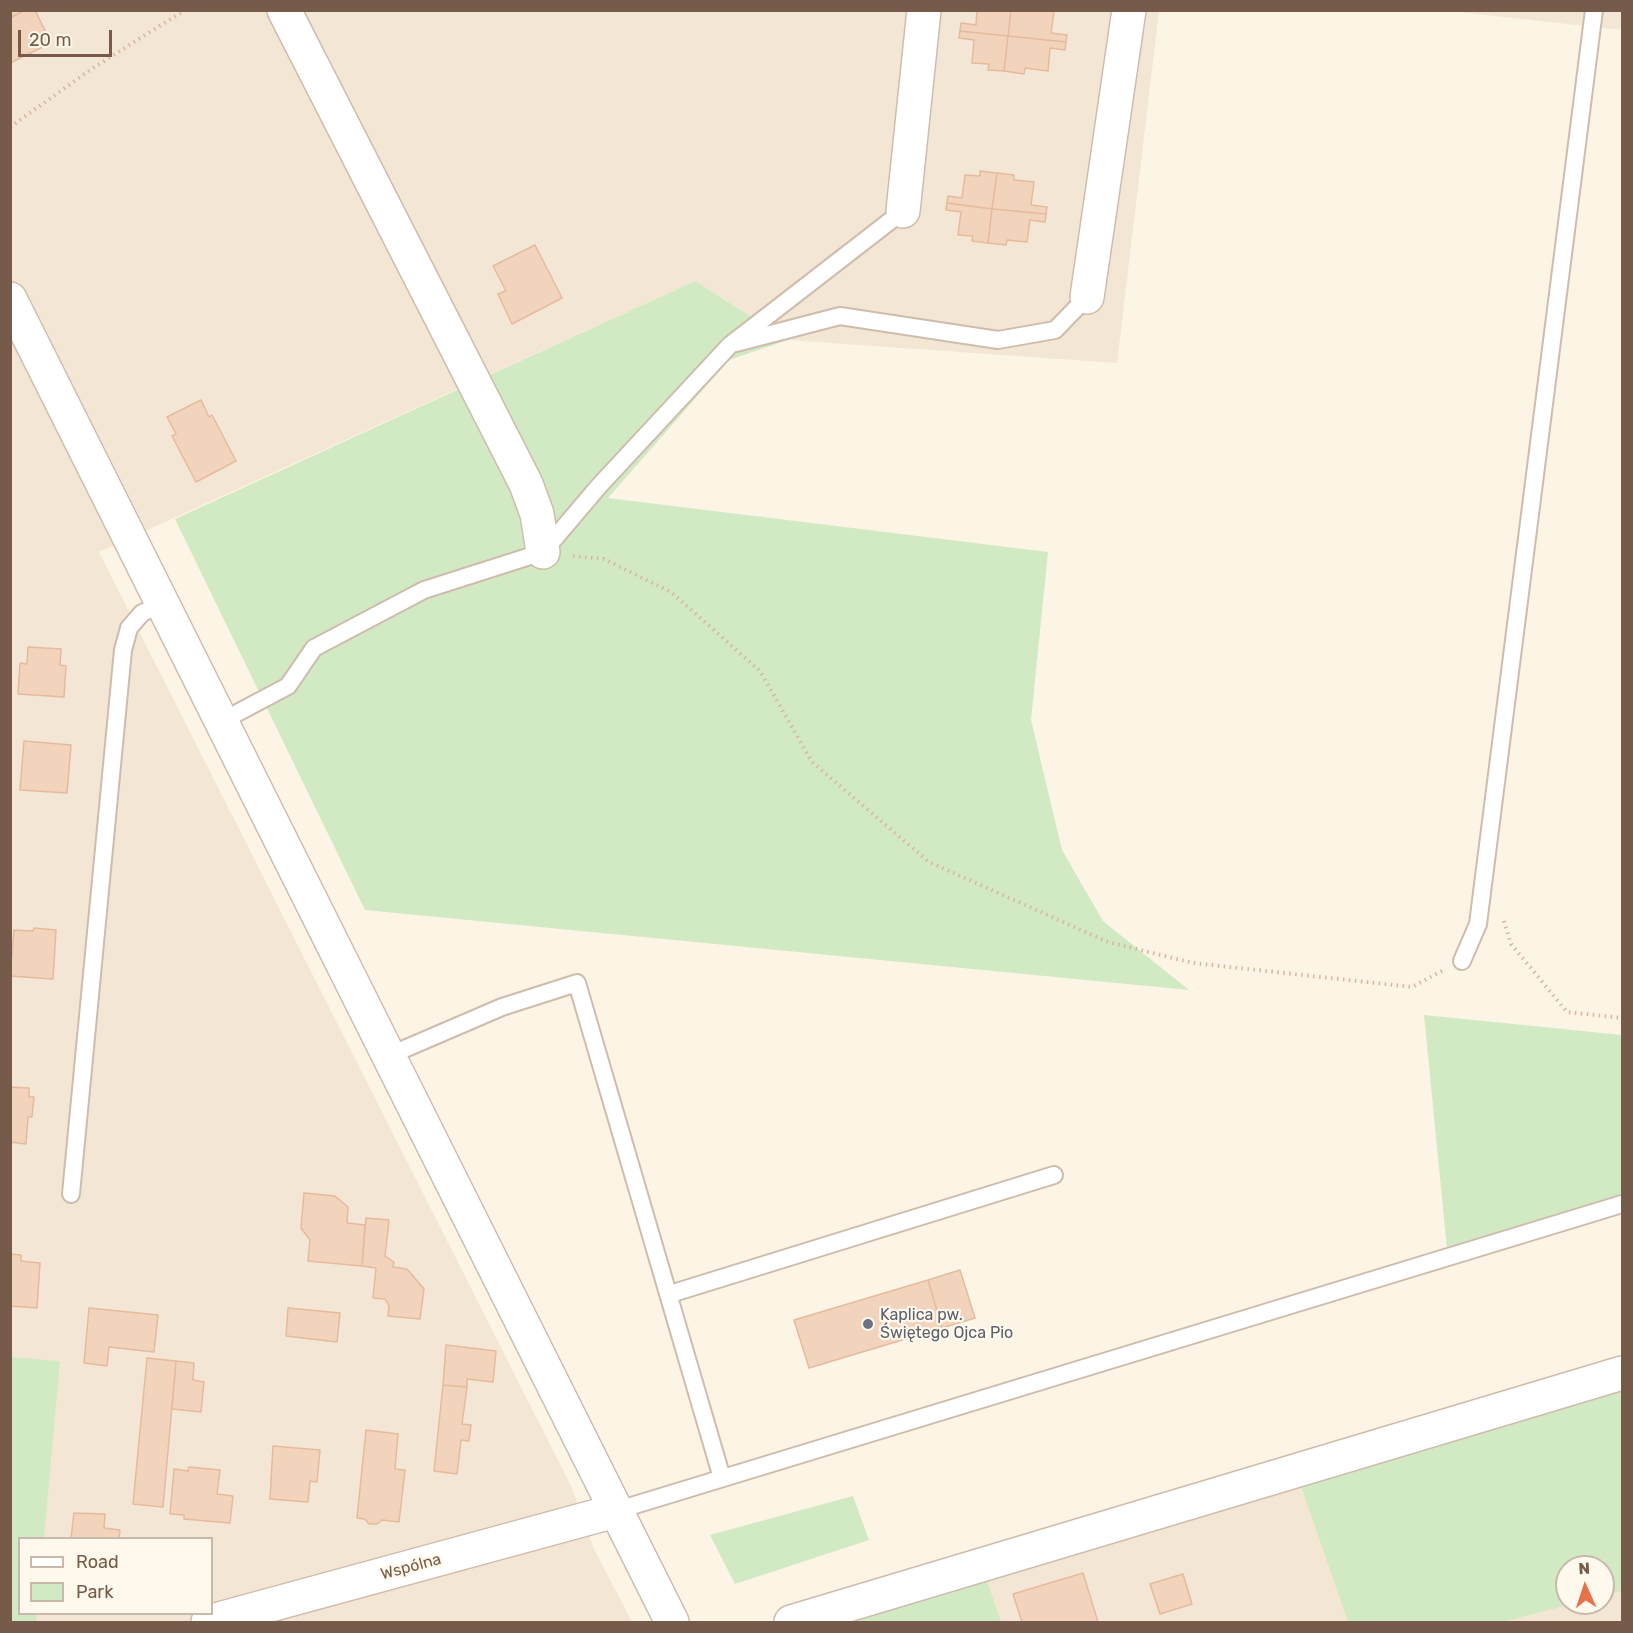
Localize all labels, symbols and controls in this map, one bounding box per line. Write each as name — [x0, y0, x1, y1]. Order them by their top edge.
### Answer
scale bar — [21, 18, 116, 56]
text: 20 m — [29, 29, 71, 51]
place label: Kaplica pw. Świętego Ojca Pio — [880, 1305, 1013, 1343]
marker: Kaplica pw. Świętego Ojca Pio — [861, 1317, 875, 1331]
legend — [18, 1537, 213, 1615]
street label: Wspólna — [379, 1550, 443, 1584]
text: Road — [76, 1551, 119, 1573]
north arrow — [1555, 1555, 1615, 1615]
text: N — [1578, 1559, 1590, 1578]
text: Park — [76, 1581, 113, 1603]

